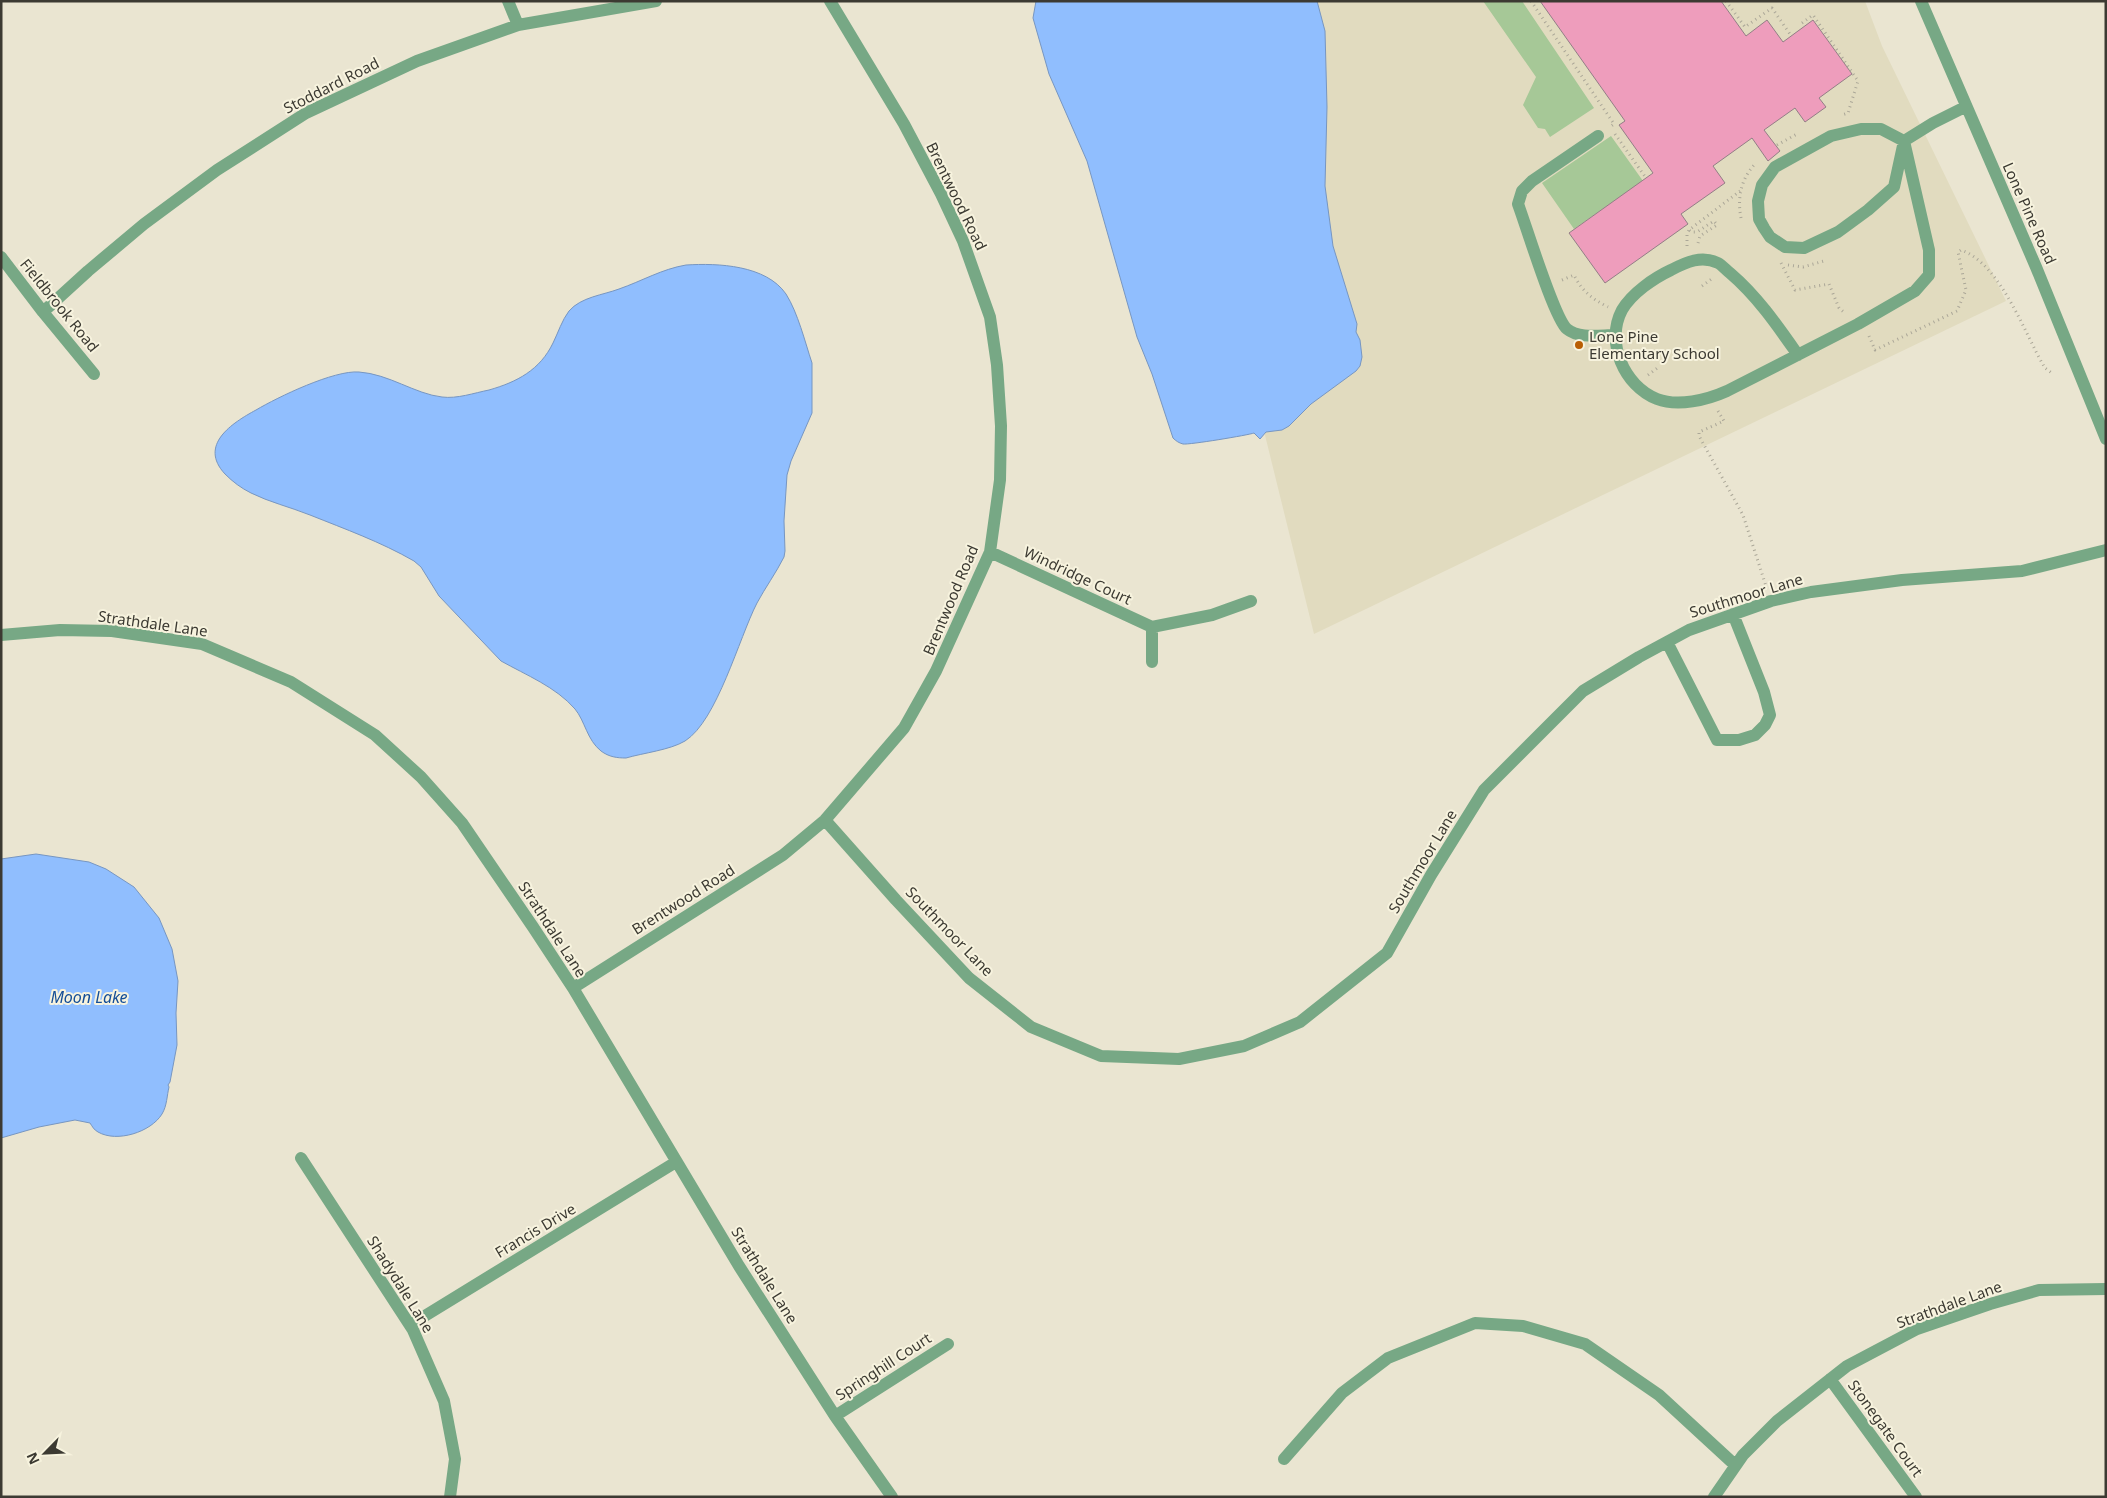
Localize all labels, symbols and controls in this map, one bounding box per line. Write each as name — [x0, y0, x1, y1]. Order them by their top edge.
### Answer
street label: Stoddard Road — [280, 52, 382, 118]
street label: Brentwood Road — [922, 139, 992, 253]
street label: Lone Pine Road — [1999, 159, 2061, 267]
street label: Fieldbrook Road — [16, 254, 104, 356]
place label: Lone Pine Elementary School — [1589, 326, 1720, 363]
marker: Lone Pine Elementary School — [1573, 339, 1585, 351]
street label: Windridge Court — [1021, 541, 1136, 609]
street label: Brentwood Road — [918, 542, 982, 658]
street label: Southmoor Lane — [1687, 568, 1805, 622]
street label: Strathdale Lane — [97, 605, 209, 641]
street label: Southmoor Lane — [1383, 805, 1461, 917]
street label: Brentwood Road — [628, 859, 738, 939]
street label: Strathdale Lane — [515, 877, 591, 981]
street label: Southmoor Lane — [902, 882, 998, 980]
water label: Moon Lake — [50, 986, 128, 1008]
street label: Francis Drive — [491, 1198, 579, 1262]
street label: Strathdale Lane — [727, 1223, 803, 1327]
street label: Shadydale Lane — [363, 1232, 439, 1336]
street label: Strathdale Lane — [1894, 1276, 2004, 1332]
street label: Springhill Court — [831, 1327, 935, 1404]
street label: Stonegate Court — [1844, 1375, 1928, 1481]
north arrow — [20, 1428, 70, 1478]
text: N — [22, 1449, 44, 1468]

